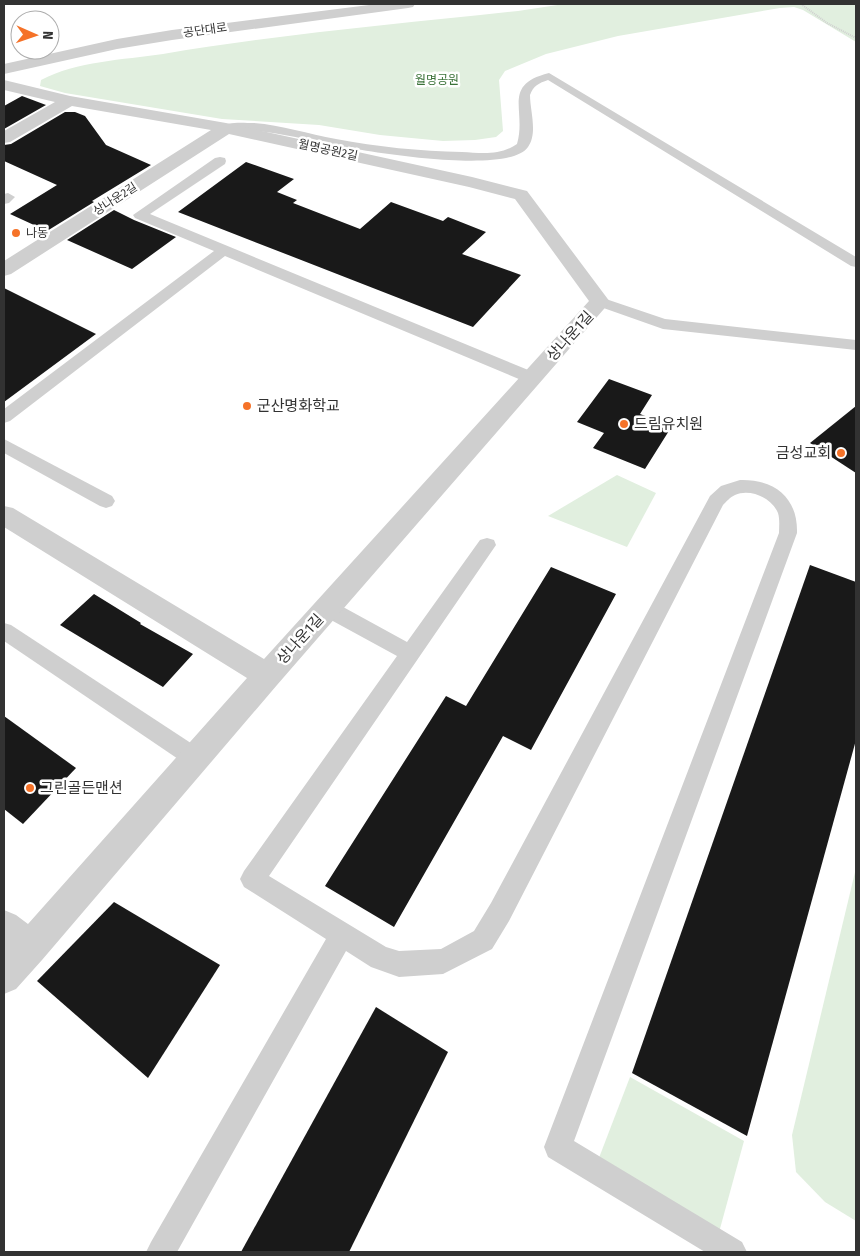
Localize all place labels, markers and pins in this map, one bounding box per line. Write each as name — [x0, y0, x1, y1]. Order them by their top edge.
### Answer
place label: 나동 — [26, 226, 48, 240]
marker: 나동 — [10, 227, 22, 239]
place label: 군산명화학교 — [257, 397, 340, 415]
marker: 군산명화학교 — [241, 400, 253, 412]
place label: 드림유치원 — [634, 415, 703, 433]
marker: 드림유치원 — [618, 418, 630, 430]
place label: 금성교회 — [776, 444, 831, 462]
marker: 금성교회 — [835, 447, 847, 459]
place label: 그린골든맨션 — [40, 779, 123, 797]
marker: 그린골든맨션 — [24, 782, 36, 794]

